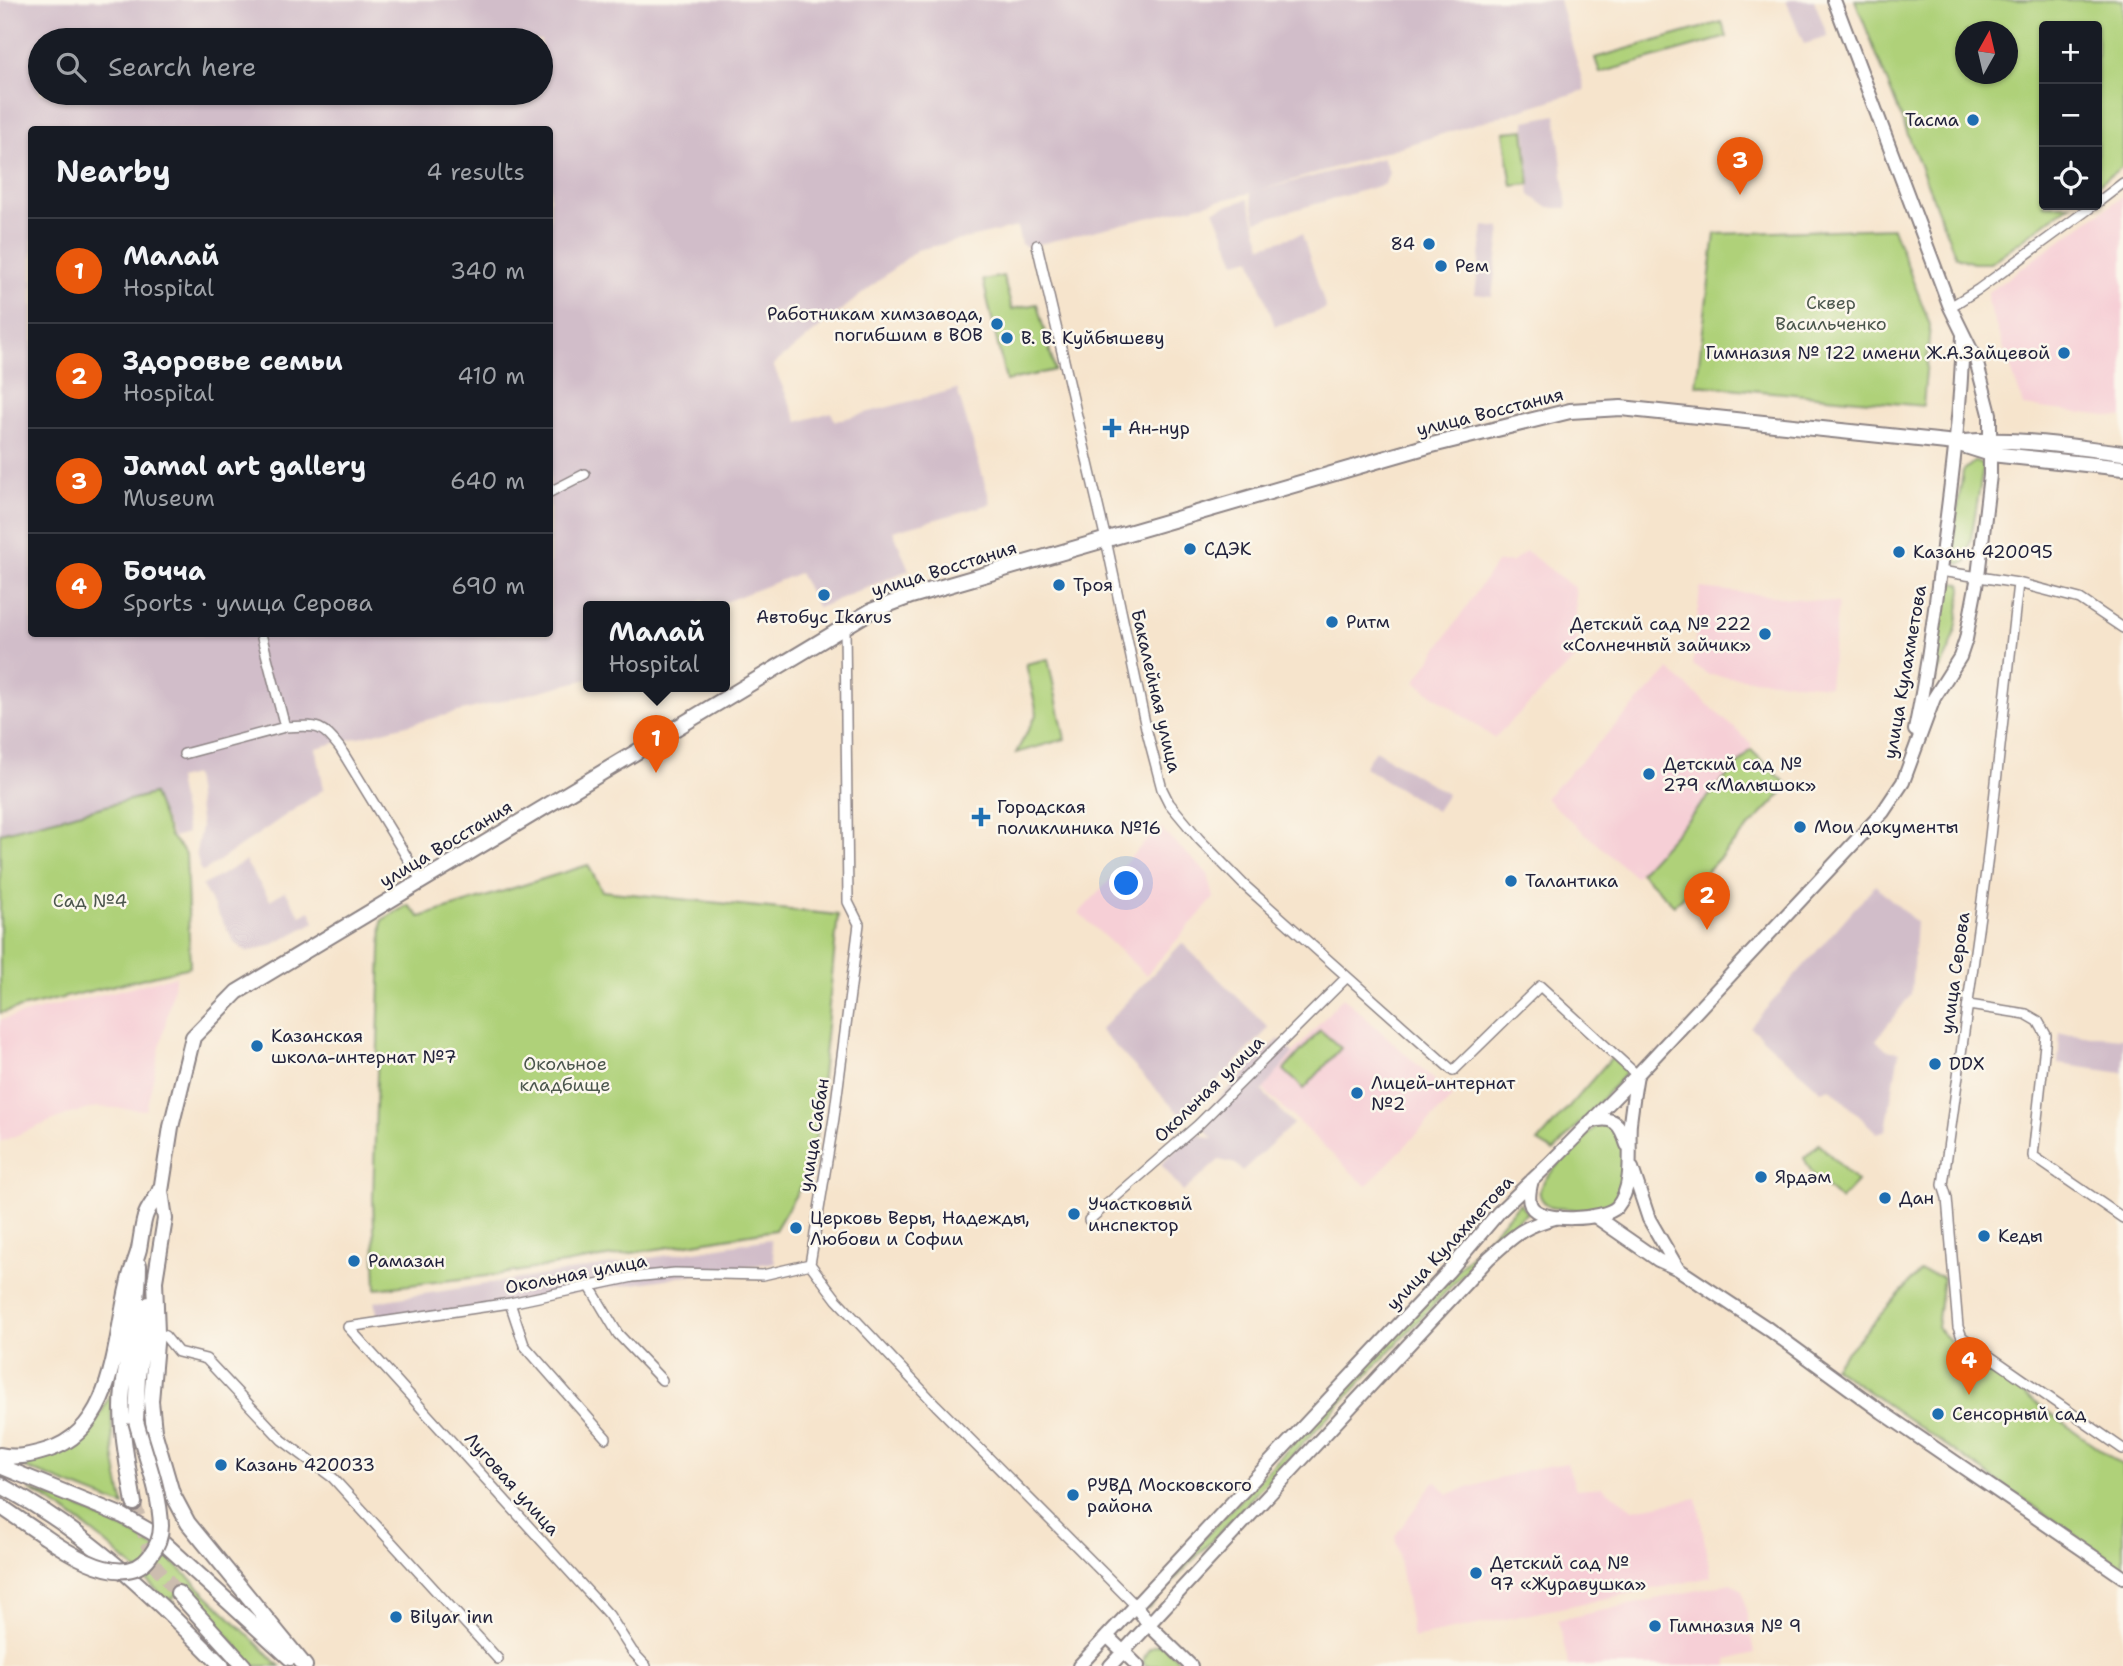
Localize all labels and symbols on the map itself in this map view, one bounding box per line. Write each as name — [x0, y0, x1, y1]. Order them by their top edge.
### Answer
north arrow — [1955, 21, 2018, 84]
place label: Тасма — [1905, 108, 1959, 132]
marker: Тасма — [1965, 112, 1981, 128]
pin: 3 — [1717, 137, 1763, 195]
place label: 84 — [1391, 232, 1415, 256]
marker: 84 — [1421, 236, 1437, 252]
place label: Рем — [1455, 254, 1489, 278]
marker: Рем — [1433, 258, 1449, 274]
park label: Сквер Васильченко — [1775, 291, 1887, 336]
place label: Работникам химзавода, погибшим в ВОВ — [767, 302, 983, 347]
marker: Работникам химзавода, погибшим в ВОВ — [989, 316, 1005, 332]
place label: В. В. Куйбышеву — [1021, 326, 1165, 350]
marker: В. В. Куйбышеву — [999, 330, 1015, 346]
place label: Гимназия № 122 имени Ж.А.Зайцевой — [1705, 341, 2050, 365]
marker: Гимназия № 122 имени Ж.А.Зайцевой — [2056, 345, 2072, 361]
street label: улица Восстания — [1414, 382, 1566, 442]
place label: Ан-нур — [1128, 416, 1190, 440]
marker: Ан-нур — [1102, 418, 1122, 438]
street label: улица Восстания — [868, 535, 1020, 603]
place label: СДЭК — [1204, 537, 1252, 561]
place label: Казань 420095 — [1913, 540, 2053, 564]
marker: СДЭК — [1182, 541, 1198, 557]
marker: Казань 420095 — [1891, 544, 1907, 560]
place label: Троя — [1073, 573, 1113, 597]
marker: Троя — [1051, 577, 1067, 593]
street label: улица Кулахметова — [1878, 583, 1932, 761]
marker: Автобус Ikarus — [816, 587, 832, 603]
place label: Автобус Ikarus — [756, 605, 892, 629]
street label: Бакалейная улица — [1126, 607, 1186, 775]
place label: Ритм — [1346, 610, 1390, 634]
place label: Детский сад № 222 «Солнечный зайчик» — [1563, 612, 1751, 657]
marker: Ритм — [1324, 614, 1340, 630]
marker: Детский сад № 222 «Солнечный зайчик» — [1757, 626, 1773, 642]
pin: 1 — [633, 715, 679, 773]
place label: Детский сад № 279 «Малышок» — [1663, 752, 1816, 797]
marker: Детский сад № 279 «Малышок» — [1641, 766, 1657, 782]
street label: улица Восстания — [375, 795, 517, 893]
place label: Городская поликлиника №16 — [997, 795, 1161, 840]
marker: Городская поликлиника №16 — [971, 807, 991, 827]
place label: Мои документы — [1814, 815, 1959, 839]
marker: Мои документы — [1792, 819, 1808, 835]
your location — [1109, 866, 1143, 900]
place label: Талантика — [1525, 869, 1618, 893]
pin: 2 — [1684, 872, 1730, 930]
marker: Талантика — [1503, 873, 1519, 889]
park label: Сад №4 — [53, 889, 127, 913]
street label: улица Серова — [1935, 910, 1975, 1036]
place label: Казанская школа-интернат №7 — [271, 1024, 457, 1069]
street label: Окольная улица — [1149, 1030, 1269, 1148]
marker: Казанская школа-интернат №7 — [249, 1038, 265, 1054]
park label: Окольное кладбище — [519, 1052, 611, 1097]
place label: DDX — [1949, 1052, 1985, 1076]
marker: DDX — [1927, 1056, 1943, 1072]
place label: Лицей-интернат №2 — [1371, 1071, 1516, 1116]
street label: улица Сабан — [793, 1076, 835, 1194]
marker: Лицей-интернат №2 — [1349, 1085, 1365, 1101]
place label: Ярдәм — [1775, 1165, 1831, 1189]
marker: Ярдәм — [1753, 1169, 1769, 1185]
street label: улица Кулахметова — [1381, 1170, 1519, 1316]
place label: Дан — [1899, 1186, 1934, 1210]
marker: Дан — [1877, 1190, 1893, 1206]
place label: Участковый инспектор — [1088, 1192, 1192, 1237]
place label: Церковь Веры, Надежды, Любови и Софии — [810, 1206, 1030, 1251]
marker: Участковый инспектор — [1066, 1206, 1082, 1222]
marker: Церковь Веры, Надежды, Любови и Софии — [788, 1220, 804, 1236]
place label: Кеды — [1998, 1224, 2043, 1248]
marker: Кеды — [1976, 1228, 1992, 1244]
street label: Окольная улица — [503, 1248, 649, 1300]
place label: Рамазан — [368, 1249, 445, 1273]
marker: Рамазан — [346, 1253, 362, 1269]
pin: 4 — [1946, 1337, 1992, 1395]
place label: Сенсорный сад — [1952, 1402, 2087, 1426]
marker: Сенсорный сад — [1930, 1406, 1946, 1422]
street label: Луговая улица — [459, 1427, 565, 1541]
place label: Казань 420033 — [235, 1453, 375, 1477]
marker: Казань 420033 — [213, 1457, 229, 1473]
place label: РУВД Московского района — [1087, 1473, 1252, 1518]
marker: РУВД Московского района — [1065, 1487, 1081, 1503]
place label: Детский сад № 97 «Журавушка» — [1490, 1551, 1646, 1596]
marker: Детский сад № 97 «Журавушка» — [1468, 1565, 1484, 1581]
place label: Bilyar inn — [410, 1605, 493, 1629]
marker: Bilyar inn — [388, 1609, 404, 1625]
place label: Гимназия № 9 — [1669, 1614, 1801, 1638]
marker: Гимназия № 9 — [1647, 1618, 1663, 1634]

